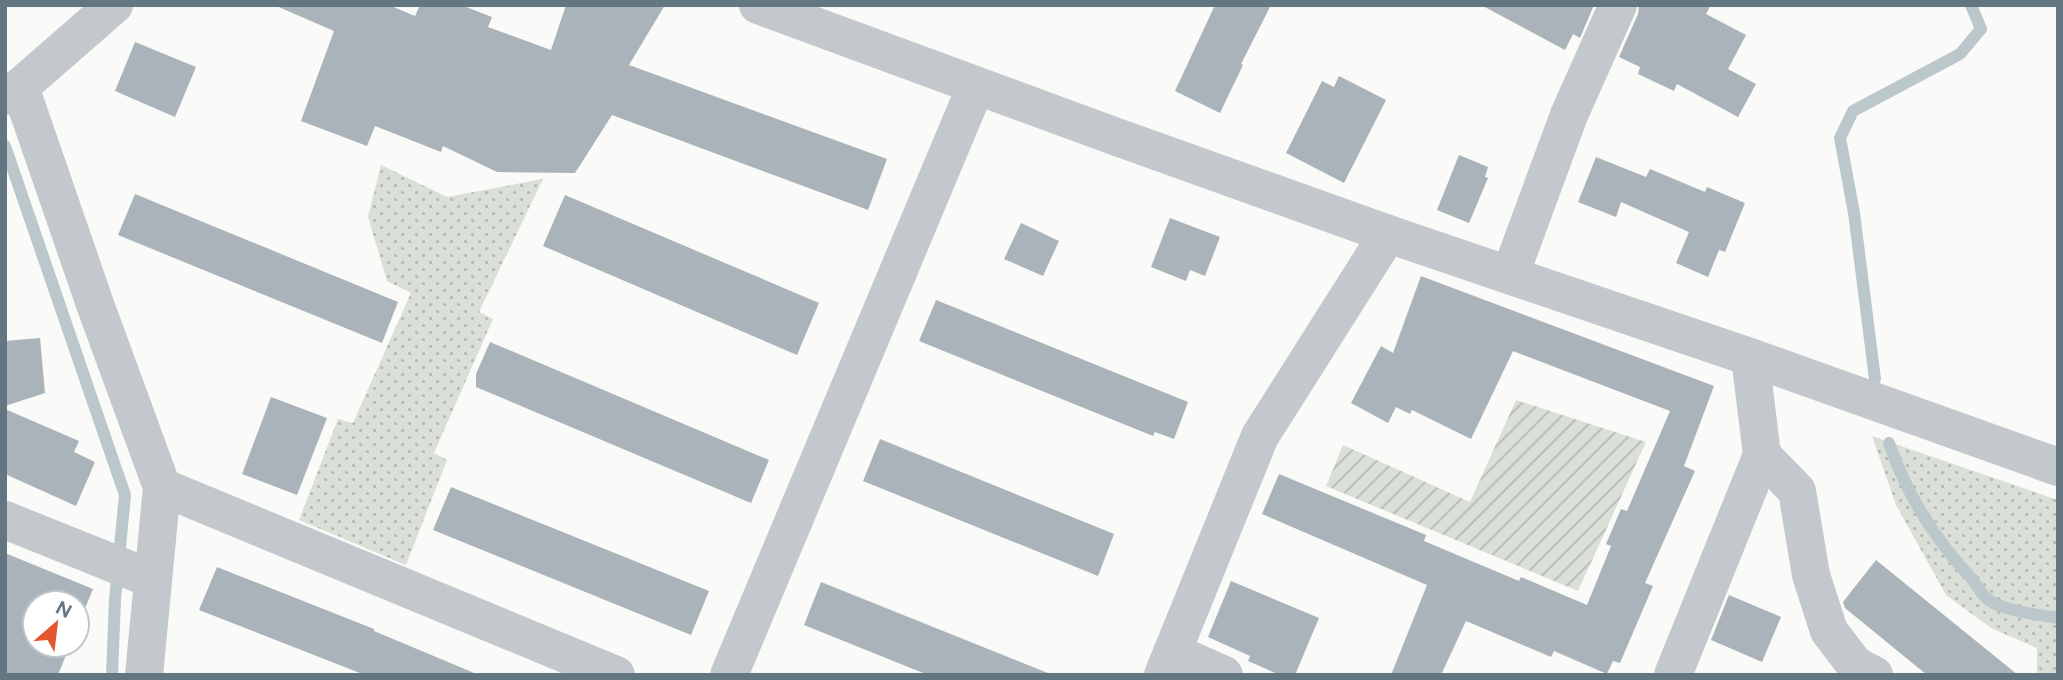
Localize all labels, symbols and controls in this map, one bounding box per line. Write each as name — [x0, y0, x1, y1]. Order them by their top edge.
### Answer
north arrow — [21, 589, 91, 659]
text: N — [52, 596, 76, 623]

